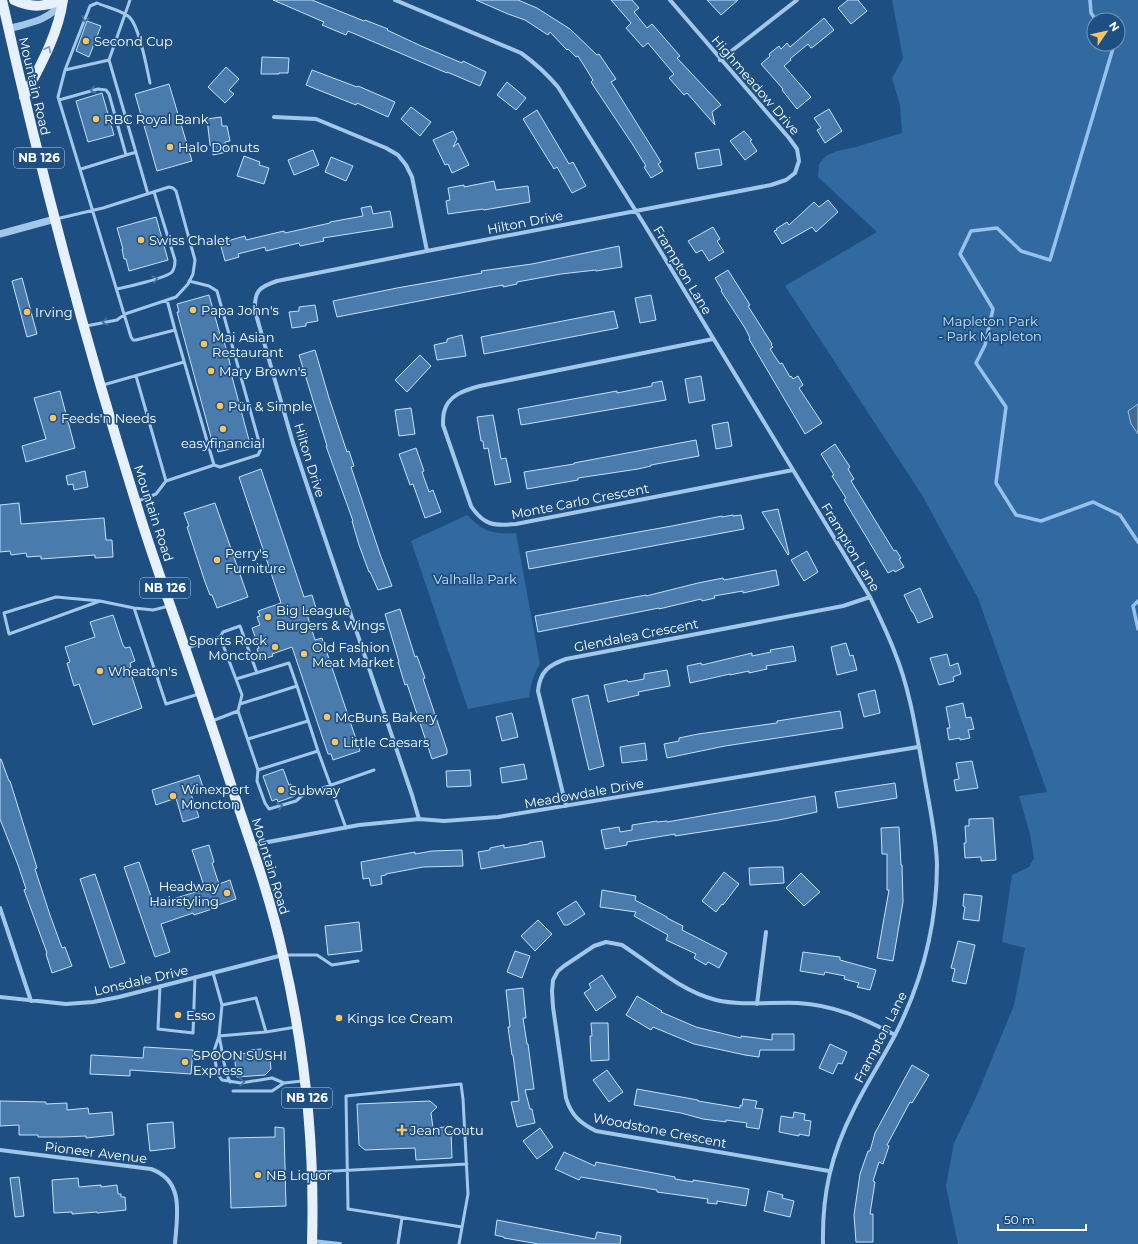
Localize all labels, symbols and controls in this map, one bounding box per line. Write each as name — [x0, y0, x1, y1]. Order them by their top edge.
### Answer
north arrow — [1086, 12, 1126, 52]
one-way arrow — [81, 16, 89, 23]
text: N — [1106, 19, 1123, 34]
street label: Highmeadow Drive — [708, 32, 804, 138]
place label: Second Cup — [94, 33, 173, 49]
street label: Mountain Road — [16, 35, 54, 137]
marker: Second Cup — [81, 36, 91, 46]
one-way arrow — [43, 46, 51, 54]
one-way arrow — [90, 86, 96, 94]
place label: RBC Royal Bank — [104, 111, 209, 127]
marker: RBC Royal Bank — [91, 114, 101, 124]
place label: Halo Donuts — [178, 139, 259, 155]
marker: Halo Donuts — [165, 142, 175, 152]
road number: NB 126 — [14, 148, 64, 168]
street label: Hilton Drive — [486, 207, 564, 237]
street label: Frampton Lane — [650, 223, 716, 317]
place label: Swiss Chalet — [149, 232, 230, 248]
marker: Swiss Chalet — [136, 235, 146, 245]
one-way arrow — [151, 275, 158, 284]
place label: Papa John's — [201, 302, 279, 318]
place label: Irving — [35, 304, 73, 320]
marker: Papa John's — [188, 305, 198, 315]
marker: Irving — [22, 307, 32, 317]
park label: Mapleton Park - Park Mapleton — [938, 313, 1042, 344]
one-way arrow — [102, 317, 108, 326]
place label: Mai Asian Restaurant — [212, 329, 283, 360]
marker: Mai Asian Restaurant — [199, 339, 209, 349]
place label: Mary Brown's — [219, 363, 307, 379]
marker: Mary Brown's — [206, 366, 216, 376]
place label: Pür & Simple — [228, 398, 312, 414]
marker: Pür & Simple — [215, 401, 225, 411]
place label: Feeds'n Needs — [61, 410, 156, 426]
marker: Feeds'n Needs — [48, 413, 58, 423]
street label: Hilton Drive — [291, 421, 329, 499]
marker: easyfinancial — [218, 424, 228, 434]
place label: easyfinancial — [181, 435, 265, 451]
street label: Mountain Road — [131, 463, 177, 563]
street label: Monte Carlo Crescent — [510, 480, 650, 522]
street label: Frampton Lane — [818, 500, 884, 594]
place label: Perry's Furniture — [225, 545, 286, 576]
marker: Perry's Furniture — [212, 555, 222, 565]
park label: Valhalla Park — [433, 571, 517, 587]
road number: NB 126 — [140, 578, 190, 598]
place label: Big League Burgers & Wings — [276, 602, 385, 633]
marker: Big League Burgers & Wings — [263, 612, 273, 622]
street label: Glendalea Crescent — [572, 615, 700, 655]
place label: Sports Rock Moncton — [189, 632, 267, 663]
place label: Old Fashion Meat Market — [312, 639, 394, 670]
marker: Sports Rock Moncton — [270, 642, 280, 652]
marker: Old Fashion Meat Market — [299, 649, 309, 659]
place label: Wheaton's — [108, 663, 177, 679]
marker: Wheaton's — [95, 666, 105, 676]
place label: McBuns Bakery — [335, 709, 438, 725]
marker: McBuns Bakery — [322, 712, 332, 722]
place label: Little Caesars — [343, 734, 429, 750]
marker: Little Caesars — [330, 737, 340, 747]
street label: Meadowdale Drive — [523, 775, 645, 811]
place label: Winexpert Moncton — [181, 781, 249, 812]
place label: Subway — [289, 782, 341, 798]
marker: Subway — [276, 785, 286, 795]
marker: Winexpert Moncton — [168, 791, 178, 801]
one-way arrow — [276, 802, 283, 811]
street label: Mountain Road — [249, 816, 293, 916]
place label: Headway Hairstyling — [149, 878, 220, 909]
marker: Headway Hairstyling — [222, 888, 232, 898]
street label: Lonsdale Drive — [92, 961, 190, 999]
street label: Frampton Lane — [850, 989, 910, 1085]
place label: Esso — [186, 1007, 215, 1023]
marker: Esso — [173, 1010, 183, 1020]
place label: Kings Ice Cream — [347, 1010, 453, 1026]
marker: Kings Ice Cream — [334, 1013, 344, 1023]
place label: SPOON SUSHI Express — [193, 1047, 287, 1078]
marker: SPOON SUSHI Express — [180, 1057, 190, 1067]
one-way arrow — [239, 1078, 245, 1087]
road number: NB 126 — [282, 1088, 332, 1108]
street label: Woodstone Crescent — [592, 1109, 728, 1151]
place label: Jean Coutu — [409, 1122, 484, 1138]
marker: Jean Coutu — [397, 1125, 407, 1135]
street label: Pioneer Avenue — [44, 1138, 148, 1166]
place label: NB Liquor — [266, 1167, 332, 1183]
marker: NB Liquor — [253, 1170, 263, 1180]
scale bar — [998, 1206, 1086, 1232]
text: 50 m — [1004, 1212, 1035, 1227]

